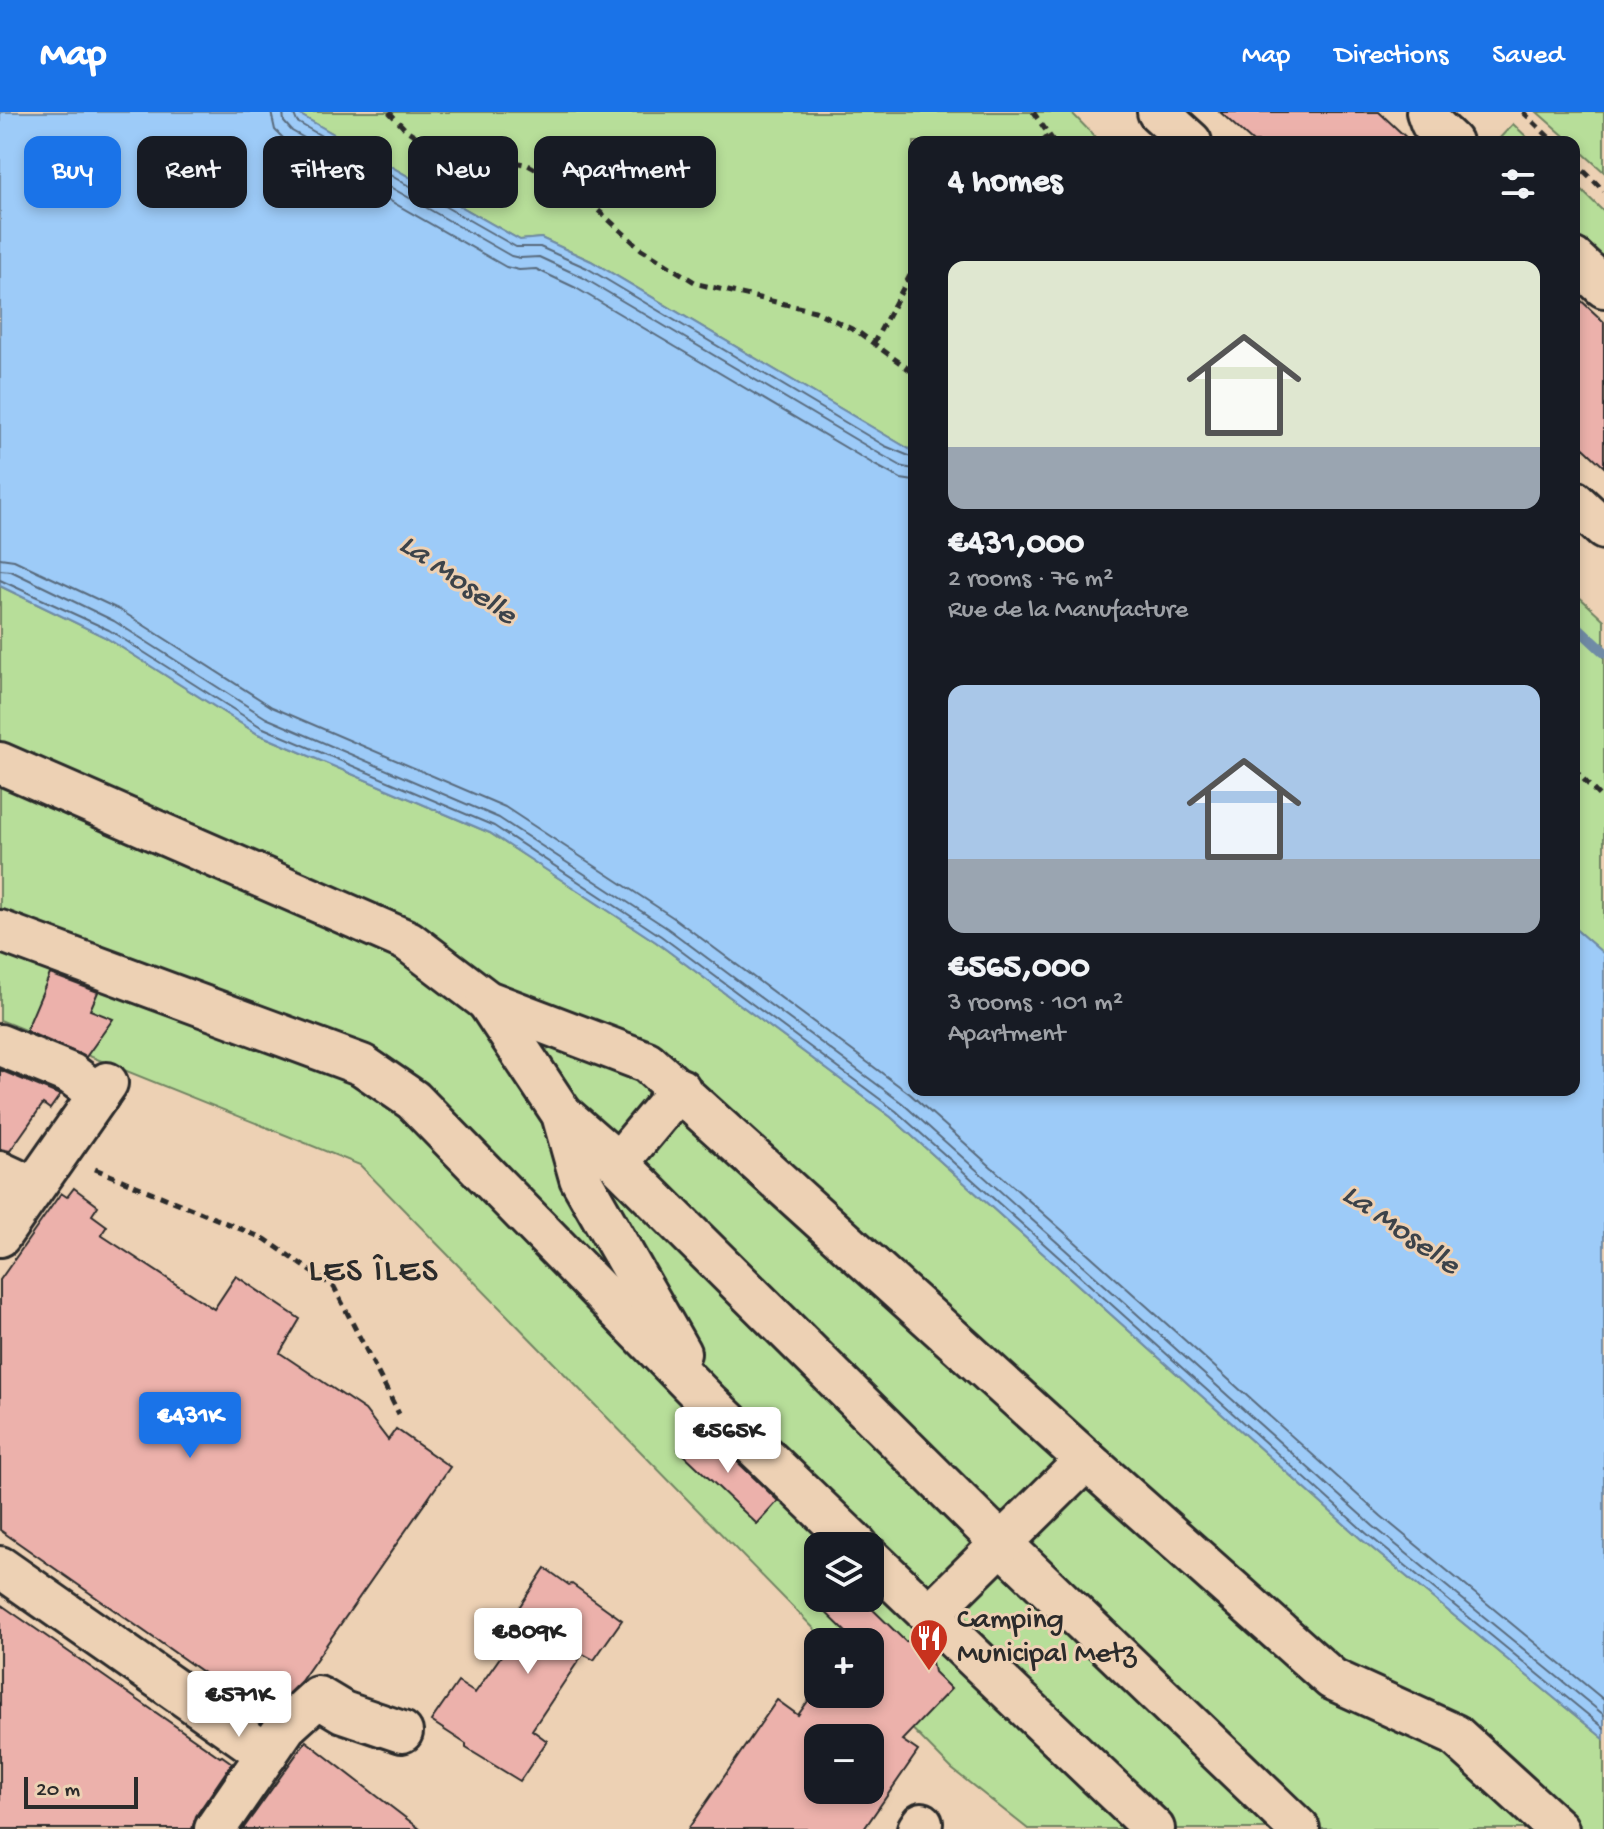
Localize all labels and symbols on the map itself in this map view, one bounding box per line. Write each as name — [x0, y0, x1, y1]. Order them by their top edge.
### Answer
water label: La Moselle — [391, 527, 524, 636]
water label: La Moselle — [1334, 1177, 1467, 1286]
district label: LES ÎLES — [308, 1253, 440, 1293]
pin: €431K — [134, 1392, 246, 1460]
pin: €565K — [672, 1407, 784, 1475]
place label: Camping Municipal Metz — [957, 1604, 1137, 1673]
pin: €809K — [472, 1608, 584, 1676]
restaurant icon: Camping Municipal Metz — [908, 1617, 950, 1672]
pin: €571K — [183, 1671, 295, 1739]
scale bar — [24, 1773, 138, 1809]

